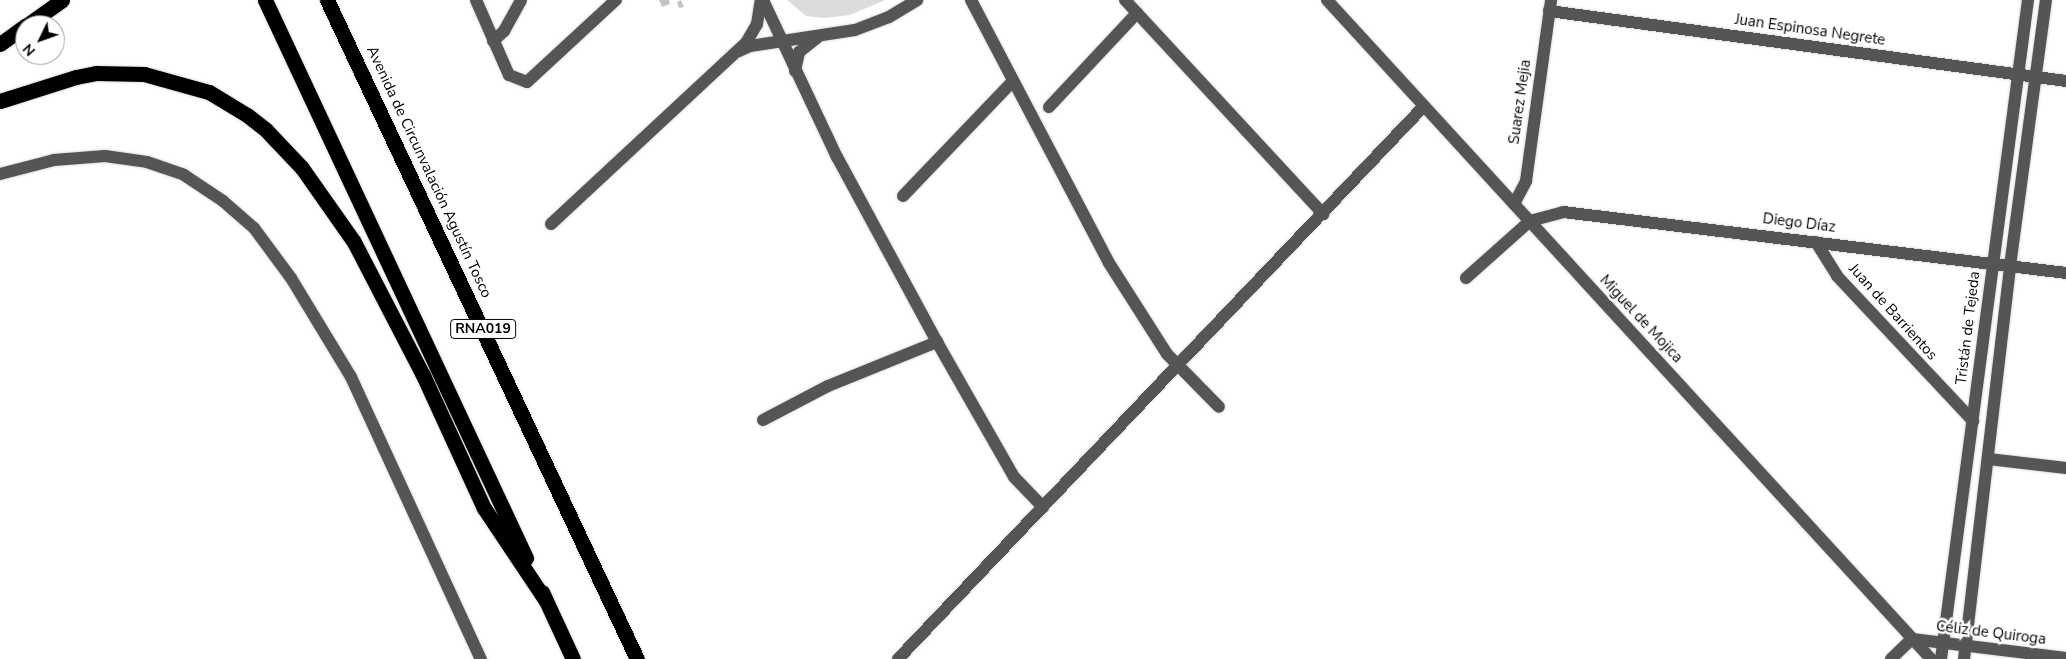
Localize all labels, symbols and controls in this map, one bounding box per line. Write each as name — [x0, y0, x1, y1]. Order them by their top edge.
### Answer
street label: Juan Espinosa Negrete — [1734, 11, 1886, 49]
north arrow — [15, 15, 65, 65]
text: N — [19, 39, 40, 60]
street label: Avenida de Circunvalación Agustín Tosco — [363, 43, 495, 301]
street label: Suarez Mejia — [1505, 58, 1535, 146]
street label: Diego Díaz — [1762, 210, 1836, 236]
street label: Juan de Barrientos — [1845, 260, 1941, 364]
street label: Tristán de Tejeda — [1952, 270, 1984, 386]
street label: Miguel de Mojica — [1596, 271, 1686, 367]
road number: RNA019 — [449, 318, 517, 340]
street label: Céliz de Quiroga — [1935, 617, 2047, 649]

